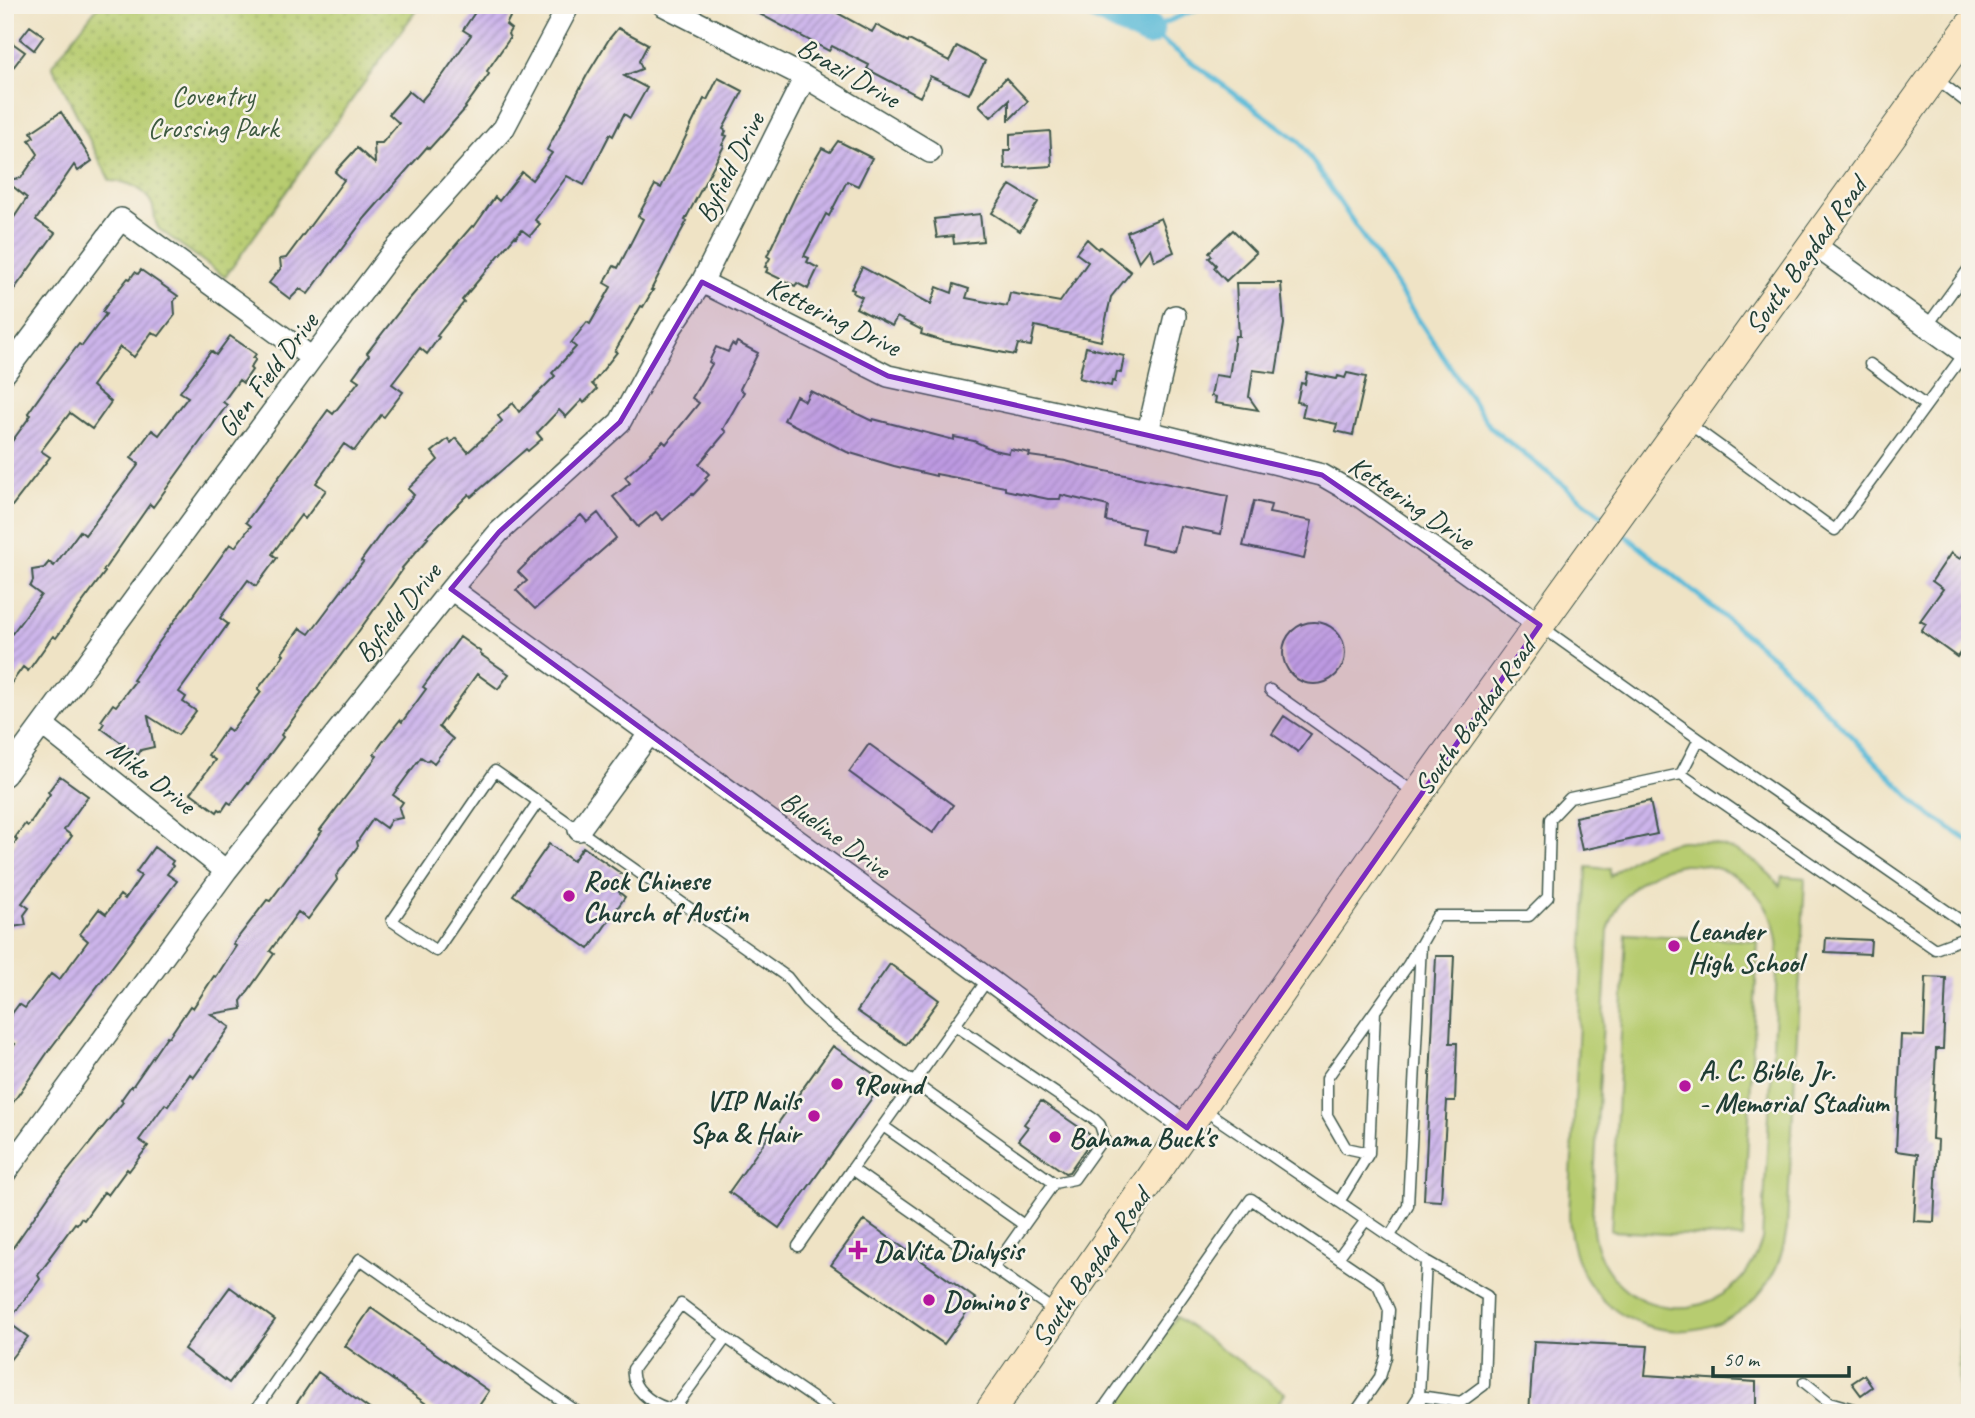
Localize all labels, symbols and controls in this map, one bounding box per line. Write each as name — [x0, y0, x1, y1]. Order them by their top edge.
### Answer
street label: Brazil Drive — [791, 29, 908, 117]
park label: Coventry Crossing Park — [148, 78, 281, 145]
street label: Byfield Drive — [687, 105, 773, 228]
street label: South Bagdad Road — [1737, 166, 1877, 341]
street label: Kettering Drive — [761, 269, 908, 365]
street label: Glen Field Drive — [209, 304, 327, 443]
street label: Kettering Drive — [1342, 448, 1483, 558]
street label: Byfield Drive — [346, 554, 450, 669]
street label: South Bagdad Road — [1406, 627, 1546, 802]
street label: Miko Drive — [101, 731, 204, 823]
street label: Blueline Drive — [774, 783, 899, 887]
place label: Rock Chinese Church of Austin — [583, 863, 749, 930]
marker: Rock Chinese Church of Austin — [561, 888, 577, 904]
place label: Leander High School — [1688, 913, 1808, 980]
marker: Leander High School — [1666, 938, 1682, 954]
place label: A. C. Bible, Jr. - Memorial Stadium — [1699, 1053, 1891, 1120]
place label: 9Round — [851, 1067, 928, 1102]
marker: 9Round — [829, 1076, 845, 1092]
marker: A. C. Bible, Jr. - Memorial Stadium — [1677, 1078, 1693, 1094]
place label: VIP Nails Spa & Hair — [690, 1083, 803, 1150]
marker: VIP Nails Spa & Hair — [806, 1108, 822, 1124]
place label: Bahama Buck's — [1069, 1120, 1219, 1155]
marker: Bahama Buck's — [1047, 1129, 1063, 1145]
street label: South Bagdad Road — [1023, 1178, 1160, 1354]
place label: DaVita Dialysis — [874, 1233, 1026, 1268]
marker: DaVita Dialysis — [848, 1240, 868, 1260]
place label: Domino's — [943, 1283, 1031, 1318]
marker: Domino's — [921, 1292, 937, 1308]
scale bar — [1713, 1334, 1849, 1378]
text: 50 m — [1723, 1346, 1761, 1372]

